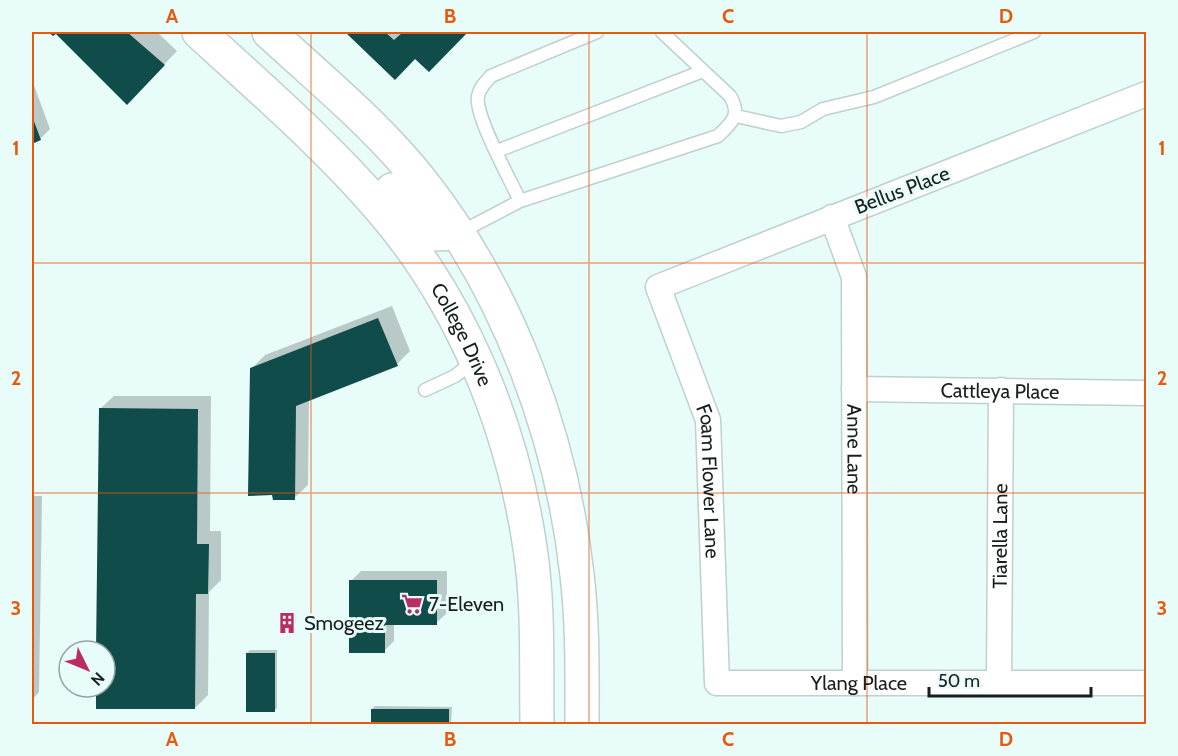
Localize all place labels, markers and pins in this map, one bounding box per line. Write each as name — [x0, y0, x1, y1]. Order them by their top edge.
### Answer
supermarket icon: 7-Eleven — [400, 592, 424, 616]
place label: 7-Eleven — [429, 592, 504, 616]
building icon: Smogeez — [275, 611, 299, 635]
place label: Smogeez — [304, 611, 384, 635]

